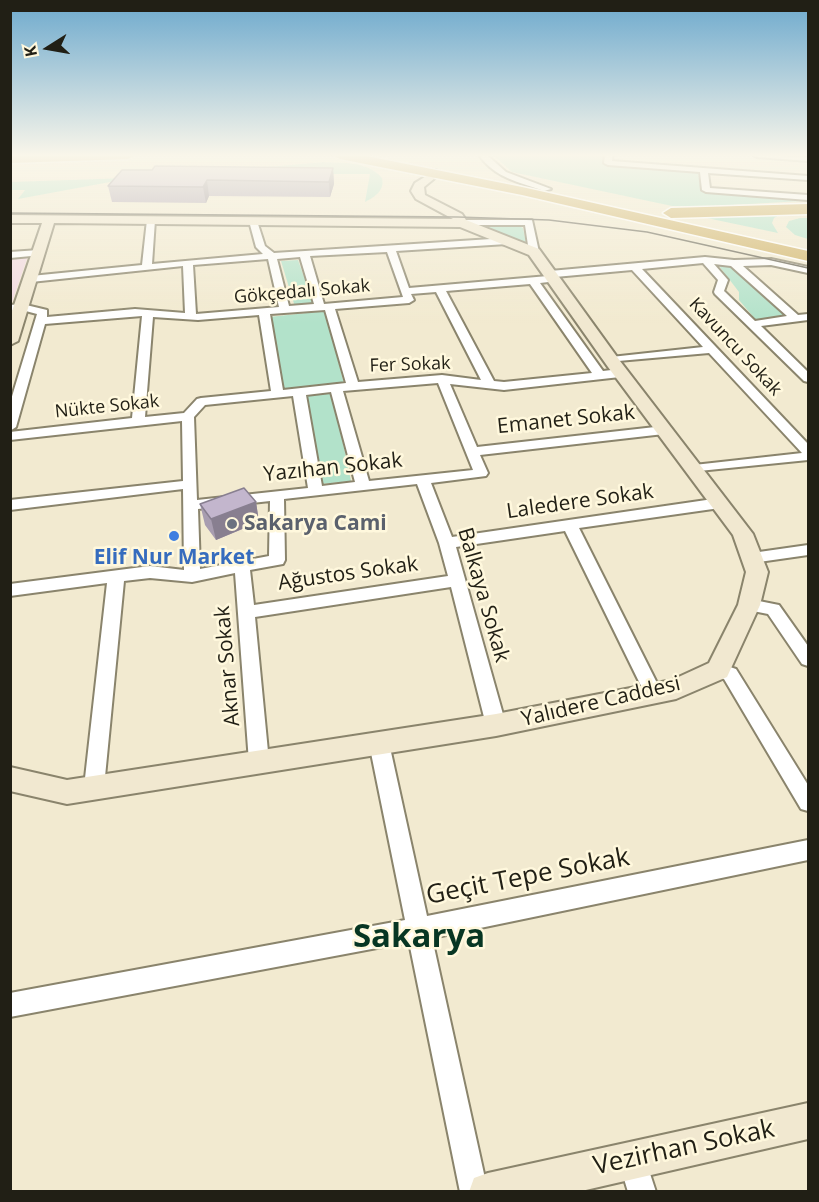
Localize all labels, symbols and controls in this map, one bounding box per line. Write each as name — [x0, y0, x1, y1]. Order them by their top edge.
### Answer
north arrow — [18, 18, 78, 78]
text: K — [19, 44, 42, 59]
street label: Gökçedalı Sokak — [233, 275, 371, 309]
street label: Kavuncu Sokak — [684, 294, 786, 400]
street label: Fer Sokak — [369, 353, 451, 377]
street label: Nükte Sokak — [54, 391, 160, 423]
street label: Emanet Sokak — [496, 400, 636, 440]
street label: Yazıhan Sokak — [262, 448, 404, 488]
street label: Laledere Sokak — [505, 479, 655, 525]
place label: Sakarya Cami — [244, 511, 387, 537]
marker: Sakarya Cami — [225, 517, 239, 531]
street label: Balkaya Sokak — [452, 525, 514, 665]
marker: Elif Nur Market — [167, 529, 181, 543]
place label: Elif Nur Market — [94, 545, 254, 571]
street label: Ağustos Sokak — [276, 552, 420, 596]
street label: Aknar Sokak — [210, 605, 246, 727]
street label: Yalıdere Caddesi — [519, 671, 683, 733]
street label: Geçit Tepe Sokak — [424, 842, 632, 912]
district label: Sakarya — [353, 918, 485, 958]
street label: Vezirhan Sokak — [591, 1114, 777, 1182]

